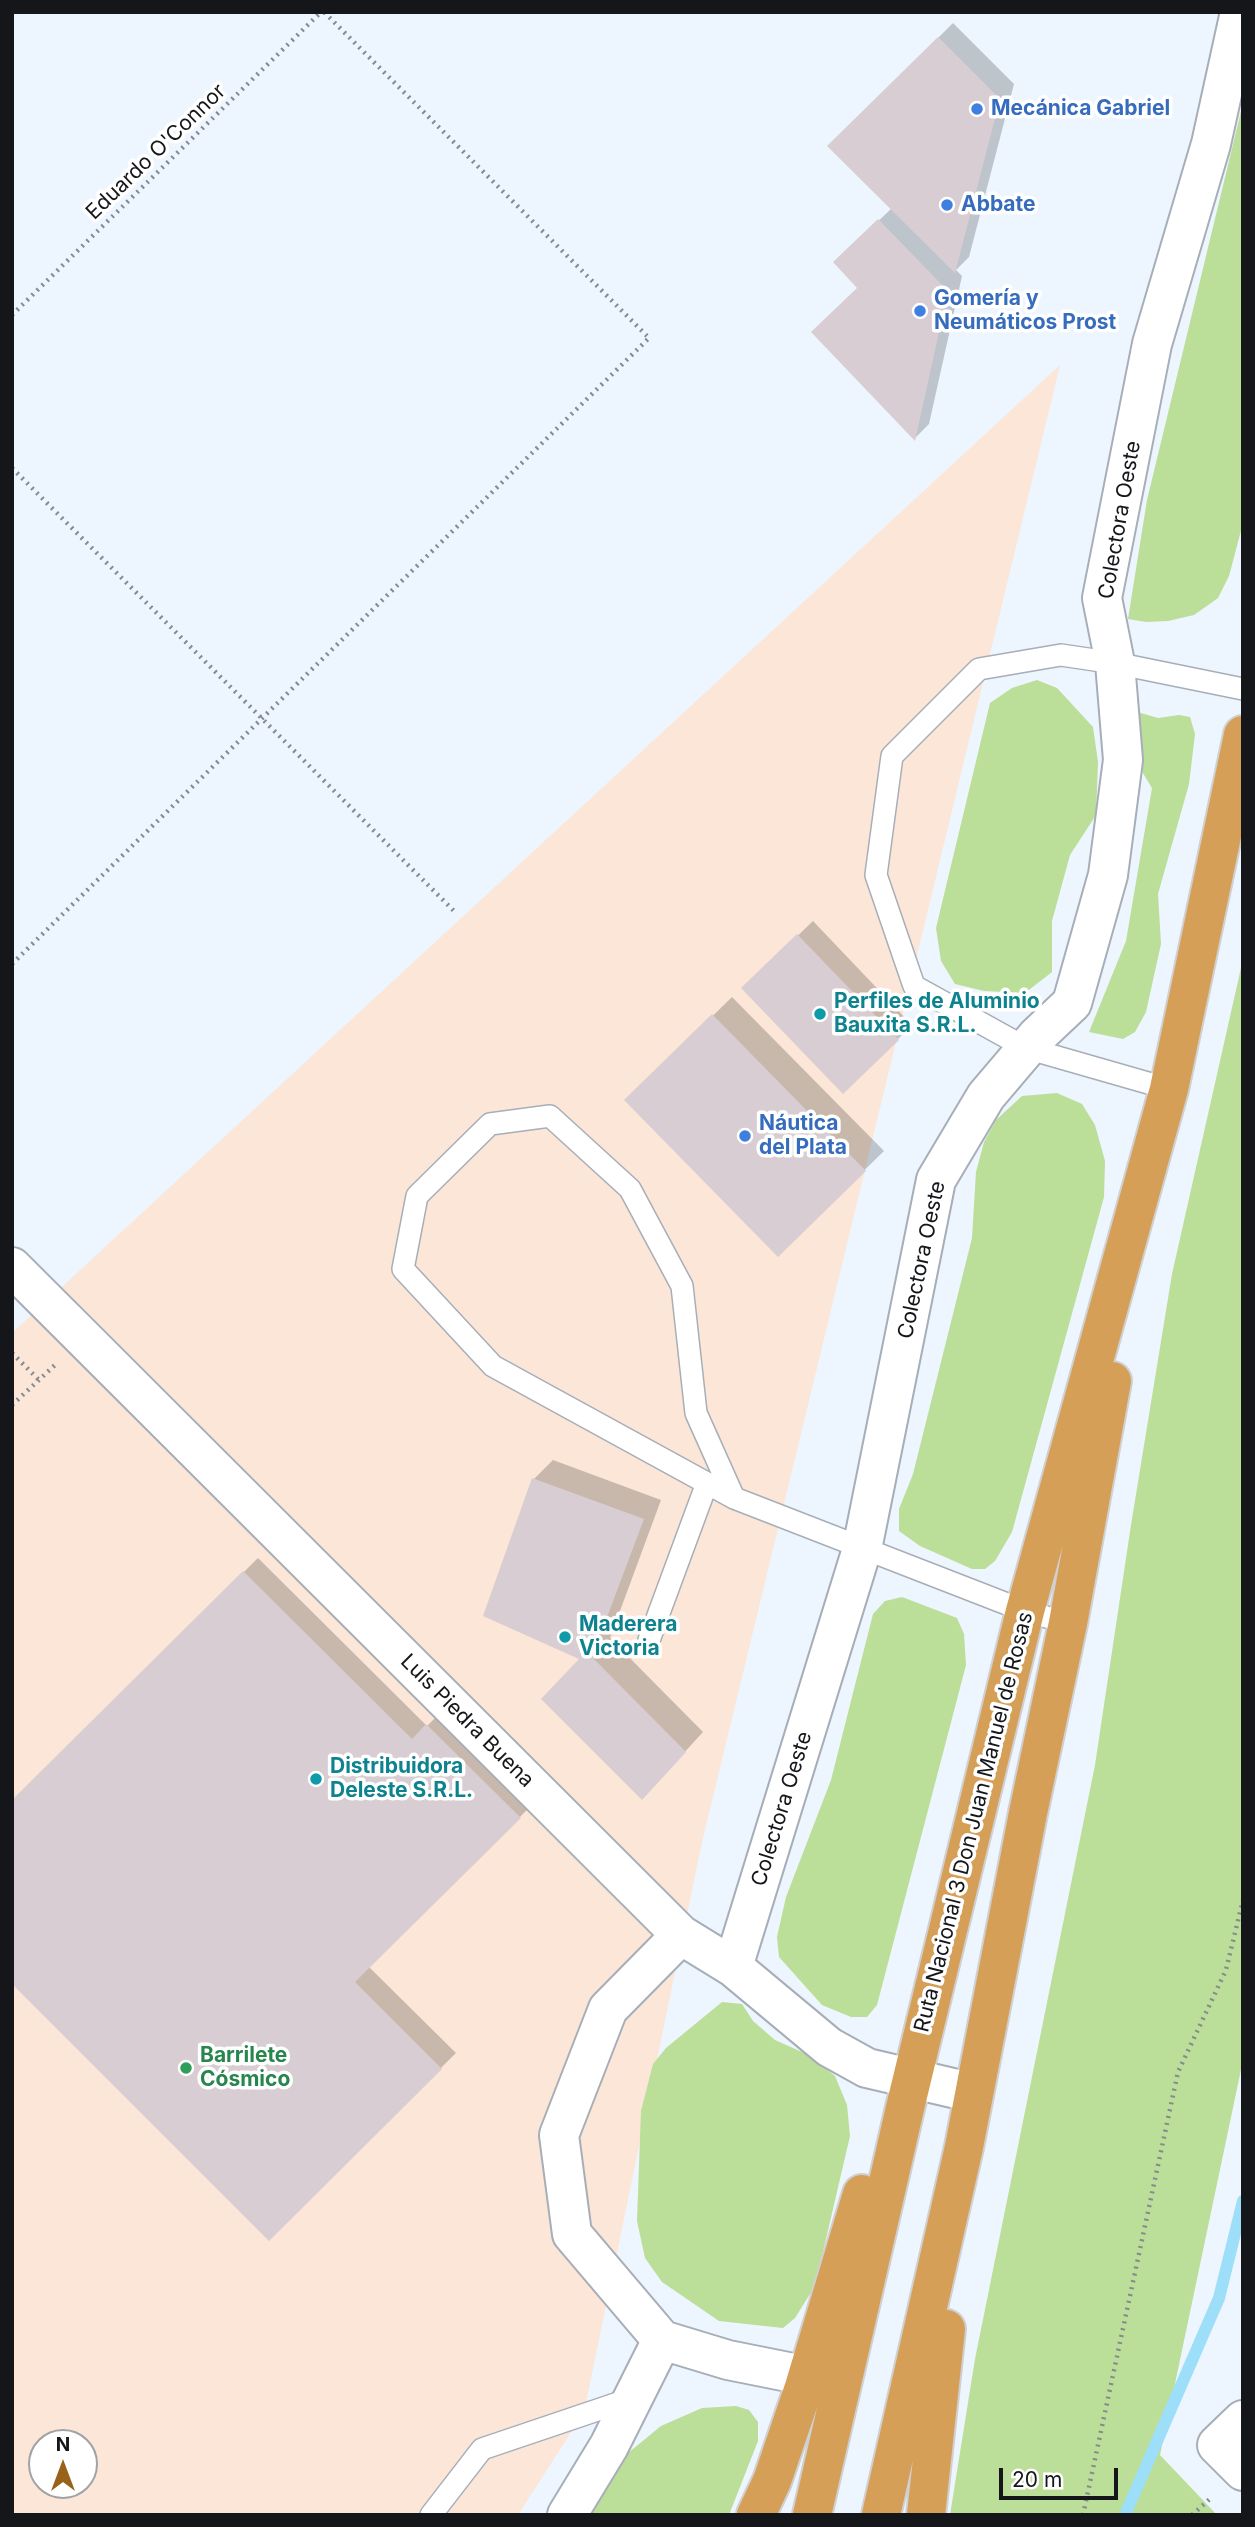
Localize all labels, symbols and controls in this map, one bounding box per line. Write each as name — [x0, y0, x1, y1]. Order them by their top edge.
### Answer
street label: Eduardo O'Connor — [81, 79, 231, 225]
place label: Mecánica Gabriel — [991, 96, 1170, 122]
marker: Mecánica Gabriel — [969, 101, 985, 117]
place label: Abbate — [961, 192, 1036, 218]
marker: Abbate — [939, 197, 955, 213]
place label: Gomería y Neumáticos Prost — [934, 286, 1116, 336]
marker: Gomería y Neumáticos Prost — [912, 303, 928, 319]
street label: Colectora Oeste — [1094, 439, 1146, 601]
place label: Perfiles de Aluminio Bauxita S.R.L. — [834, 989, 1040, 1039]
marker: Perfiles de Aluminio Bauxita S.R.L. — [812, 1006, 828, 1022]
place label: Náutica del Plata — [759, 1111, 847, 1161]
marker: Náutica del Plata — [737, 1128, 753, 1144]
street label: Colectora Oeste — [893, 1179, 951, 1341]
street label: Ruta Nacional 3 Don Juan Manuel de Rosas — [910, 1609, 1038, 2035]
place label: Maderera Victoria — [579, 1612, 678, 1662]
marker: Maderera Victoria — [557, 1629, 573, 1645]
street label: Luis Piedra Buena — [395, 1649, 539, 1793]
street label: Colectora Oeste — [747, 1729, 817, 1889]
place label: Distribuidora Deleste S.R.L. — [330, 1754, 473, 1804]
marker: Distribuidora Deleste S.R.L. — [308, 1771, 324, 1787]
place label: Barrilete Cósmico — [200, 2043, 290, 2093]
marker: Barrilete Cósmico — [178, 2060, 194, 2076]
north arrow — [28, 2429, 98, 2499]
text: N — [56, 2433, 70, 2456]
scale bar — [1003, 2454, 1122, 2498]
text: 20 m — [1012, 2467, 1062, 2492]

